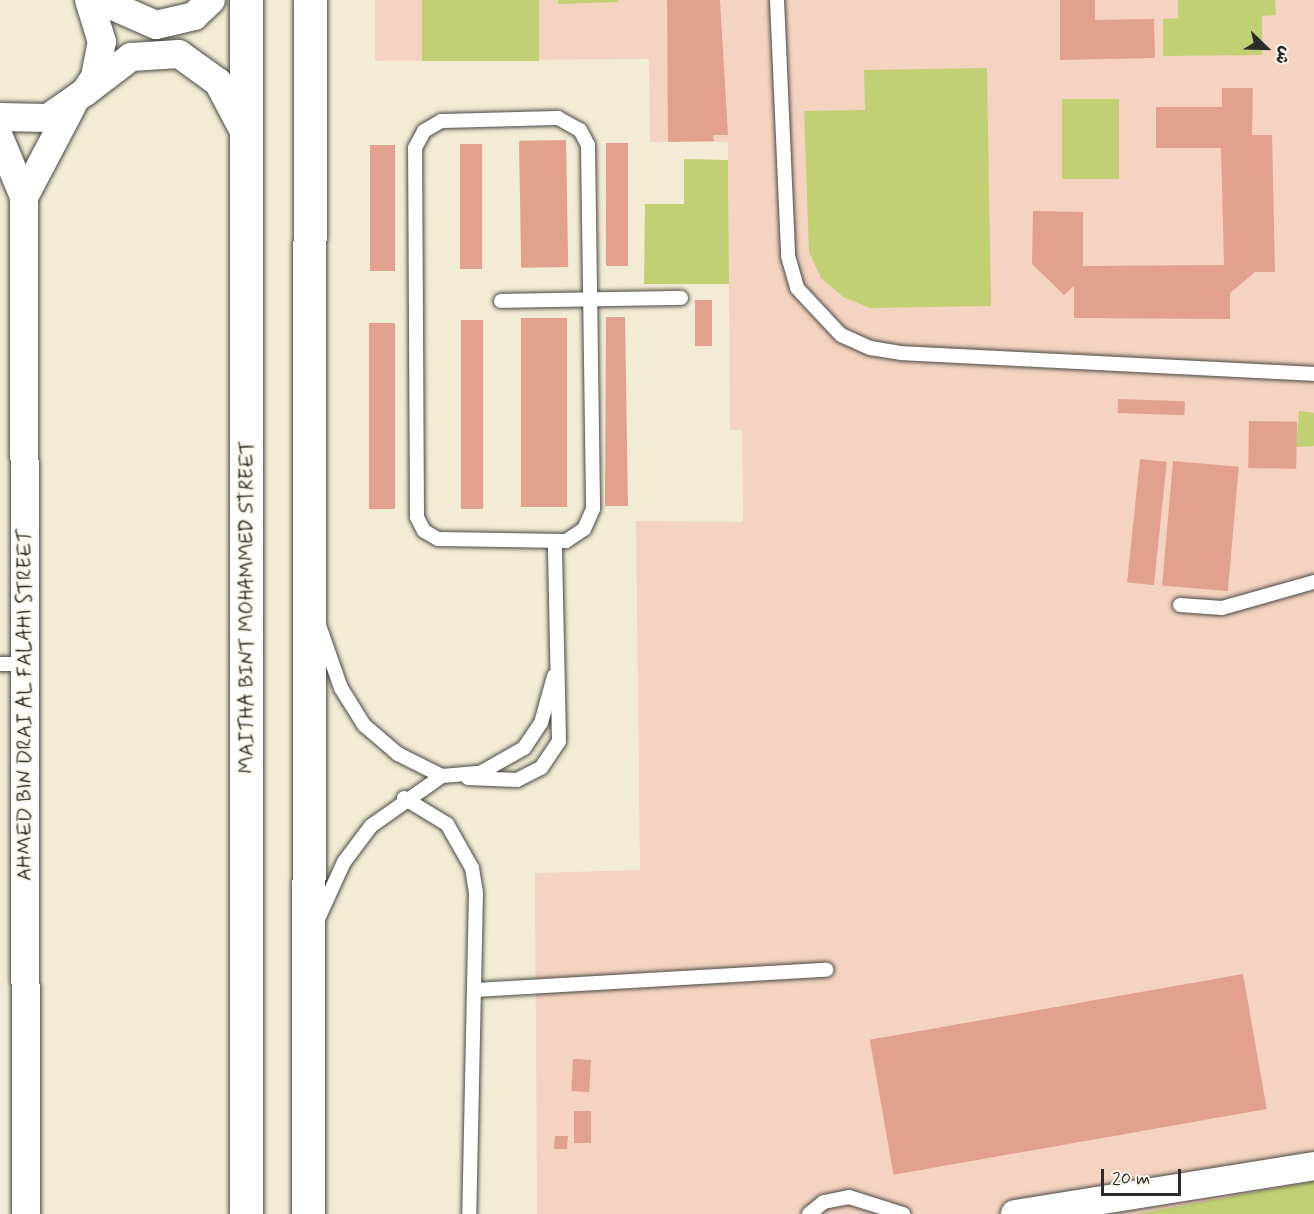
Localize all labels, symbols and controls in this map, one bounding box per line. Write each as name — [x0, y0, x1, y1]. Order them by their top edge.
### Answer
north arrow — [1236, 18, 1296, 78]
text: ش — [1270, 43, 1296, 67]
street label: MAITHA BINT MOHAMMED STREET — [235, 439, 259, 775]
street label: AHMED BIN DRAI AL FALAHI STREET — [13, 528, 37, 882]
scale bar — [1104, 1157, 1184, 1195]
text: 20 m — [1112, 1167, 1150, 1191]

